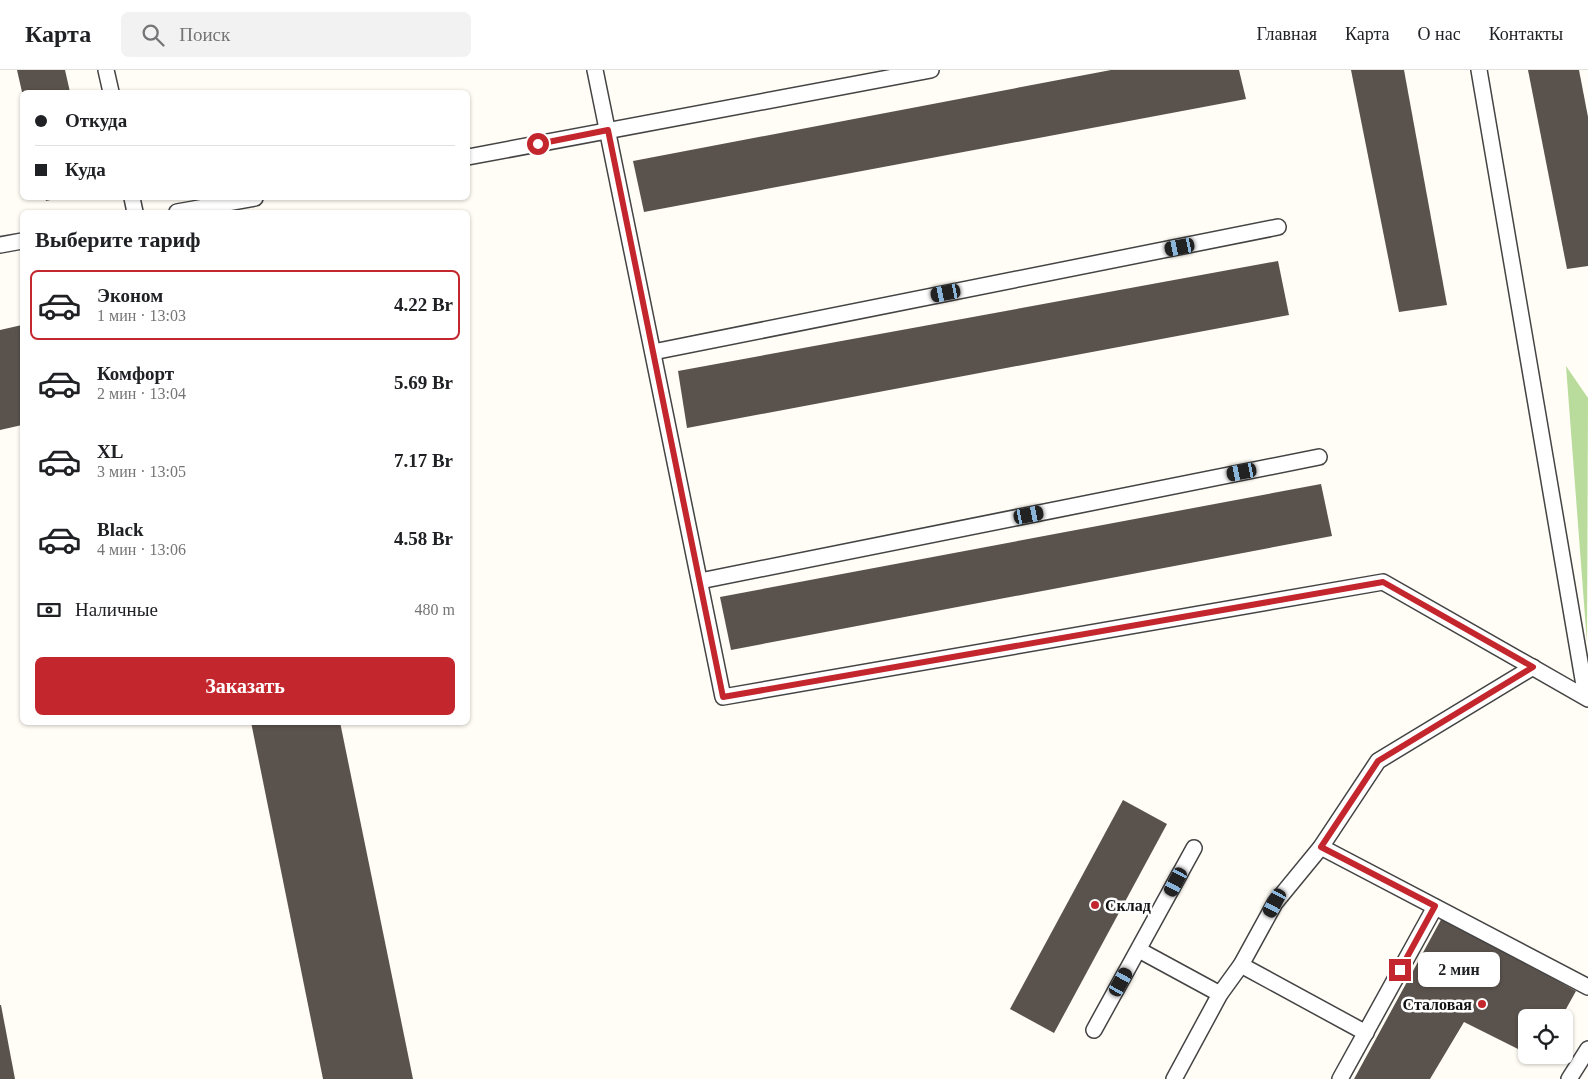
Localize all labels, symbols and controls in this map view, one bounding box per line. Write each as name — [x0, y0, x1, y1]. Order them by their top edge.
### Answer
search box — [121, 12, 471, 57]
text: Карта — [25, 21, 91, 47]
icon: search — [139, 21, 167, 49]
text: Поиск — [179, 24, 230, 45]
text: Главная — [1257, 24, 1317, 44]
text: Карта — [1345, 24, 1390, 44]
text: О нас — [1418, 24, 1461, 44]
text: Контакты — [1489, 24, 1563, 44]
text: Откуда — [65, 110, 127, 131]
route start — [527, 133, 549, 155]
text: Куда — [65, 159, 106, 180]
text: Выберите тариф — [35, 227, 201, 252]
car — [1163, 237, 1196, 257]
icon: car — [37, 283, 82, 328]
car — [929, 283, 962, 303]
text: Эконом — [97, 285, 163, 306]
text: 4.22 Br — [394, 294, 453, 315]
text: 1 мин · 13:03 — [97, 307, 186, 324]
icon: car — [37, 361, 82, 406]
text: Комфорт — [97, 363, 174, 384]
text: 5.69 Br — [394, 372, 453, 393]
text: 2 мин · 13:04 — [97, 385, 186, 402]
icon: car — [37, 439, 82, 484]
text: XL — [97, 441, 123, 462]
text: 7.17 Br — [394, 450, 453, 471]
car — [1225, 462, 1258, 482]
text: 3 мин · 13:05 — [97, 463, 186, 480]
car — [1012, 505, 1045, 525]
icon: car — [37, 517, 82, 562]
text: Black — [97, 519, 143, 540]
text: 4.58 Br — [394, 528, 453, 549]
text: 4 мин · 13:06 — [97, 541, 186, 558]
icon: cash — [35, 596, 63, 624]
text: Наличные — [75, 599, 158, 620]
text: 480 m — [415, 601, 455, 618]
button: Заказать — [35, 657, 455, 715]
car — [1162, 865, 1189, 899]
car — [1261, 886, 1288, 920]
place label: Склад — [1105, 897, 1151, 914]
marker: Склад — [1089, 899, 1101, 911]
callout: 2 мин — [1418, 952, 1500, 988]
route end — [1389, 959, 1411, 981]
text: 2 мин — [1438, 961, 1480, 978]
car — [1107, 965, 1134, 999]
place label: Сталовая — [1403, 996, 1472, 1013]
marker: Сталовая — [1476, 998, 1488, 1010]
map controls — [1518, 1009, 1573, 1064]
button: locate — [1518, 1009, 1573, 1064]

